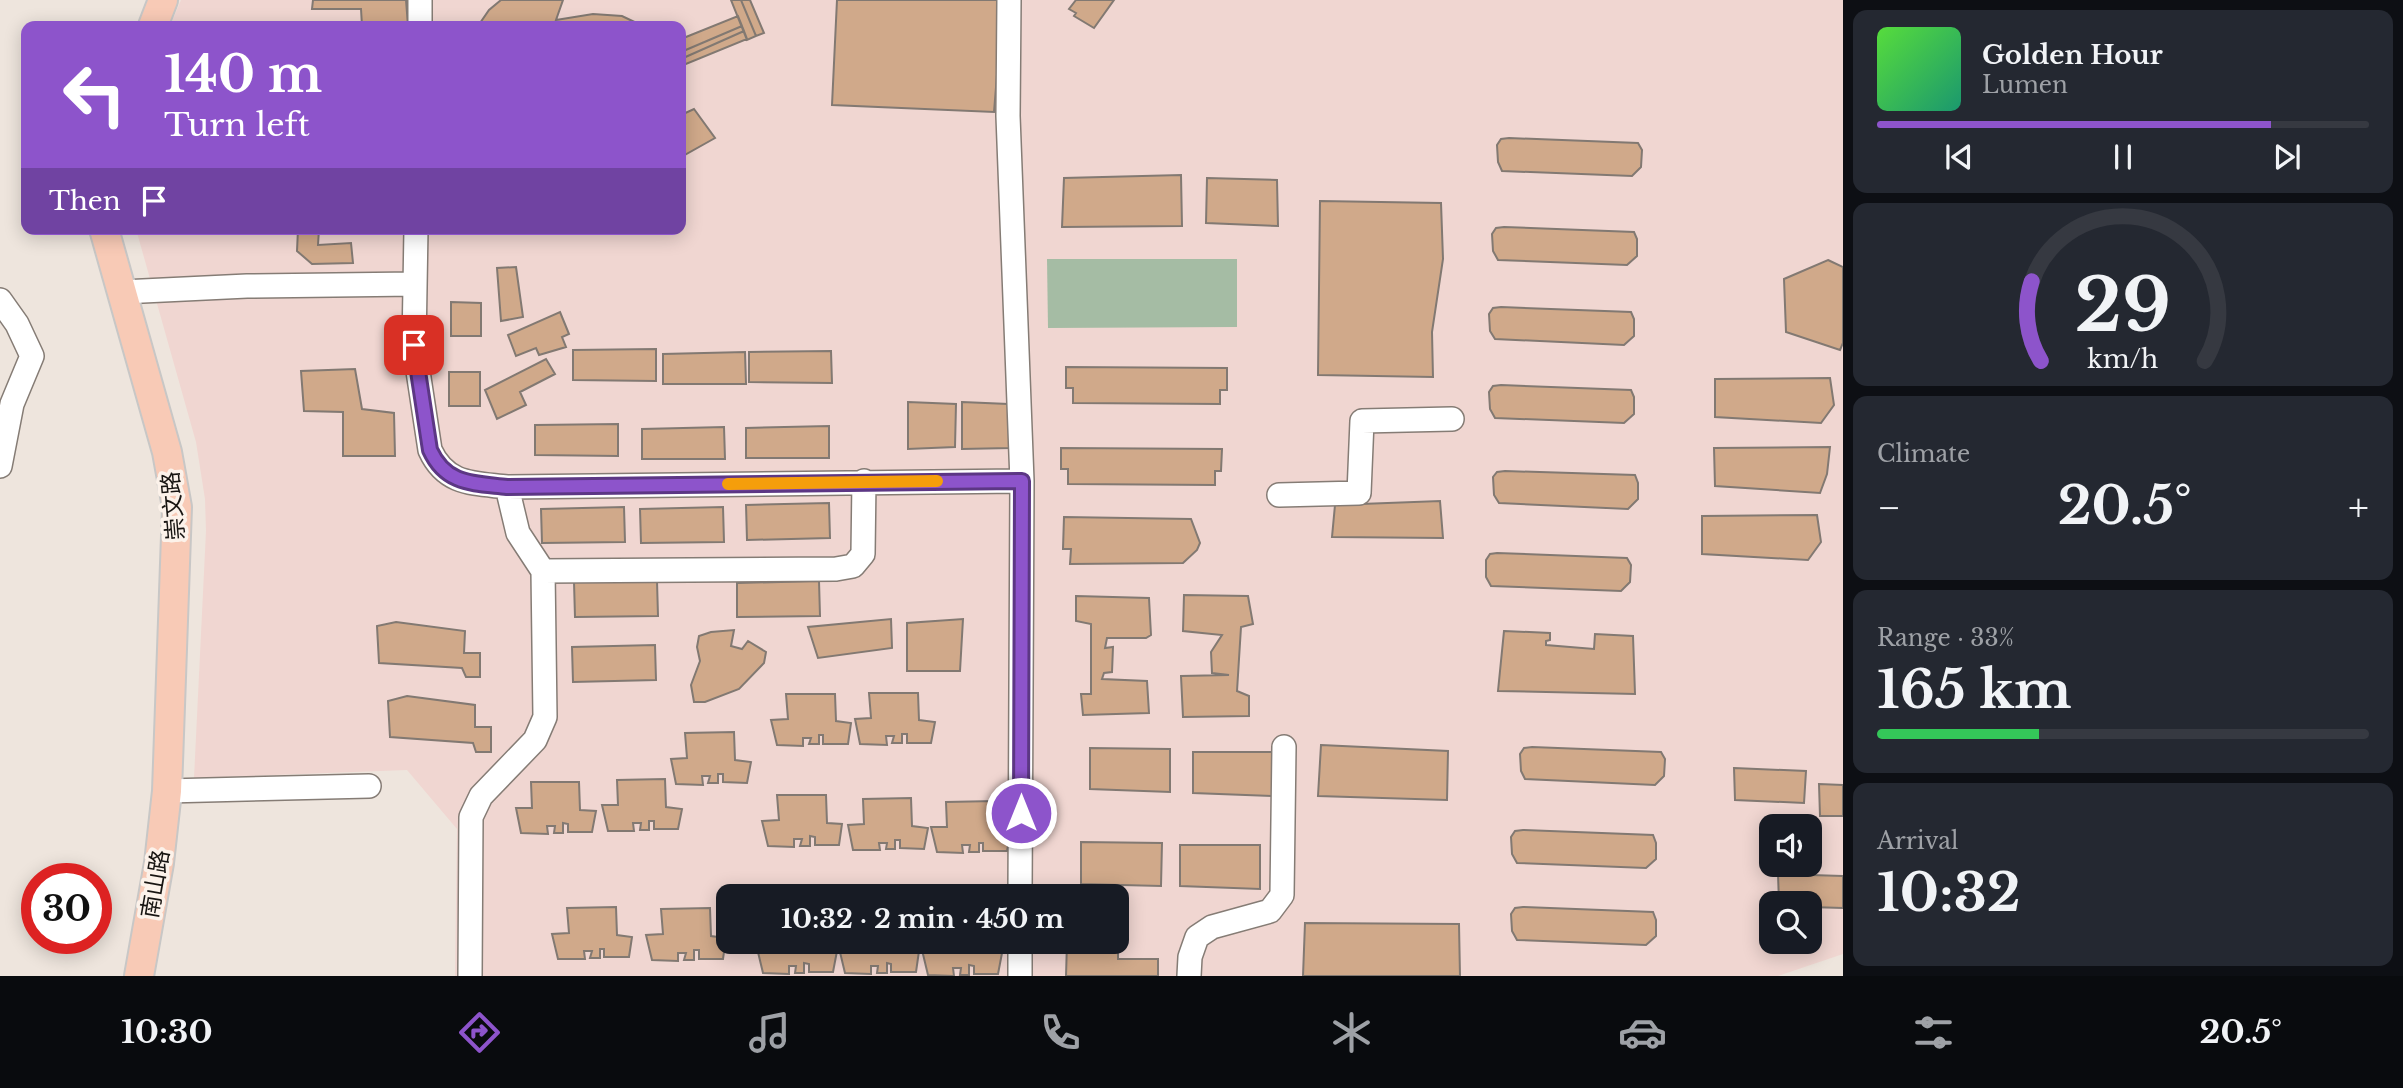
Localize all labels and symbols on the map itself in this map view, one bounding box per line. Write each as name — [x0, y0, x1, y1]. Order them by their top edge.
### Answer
pin — [384, 315, 444, 375]
street label: 崇文路 — [156, 470, 190, 542]
position arrow — [984, 776, 1058, 850]
street label: 南山路 — [135, 848, 175, 920]
speed limit sign: 30 — [21, 863, 112, 954]

